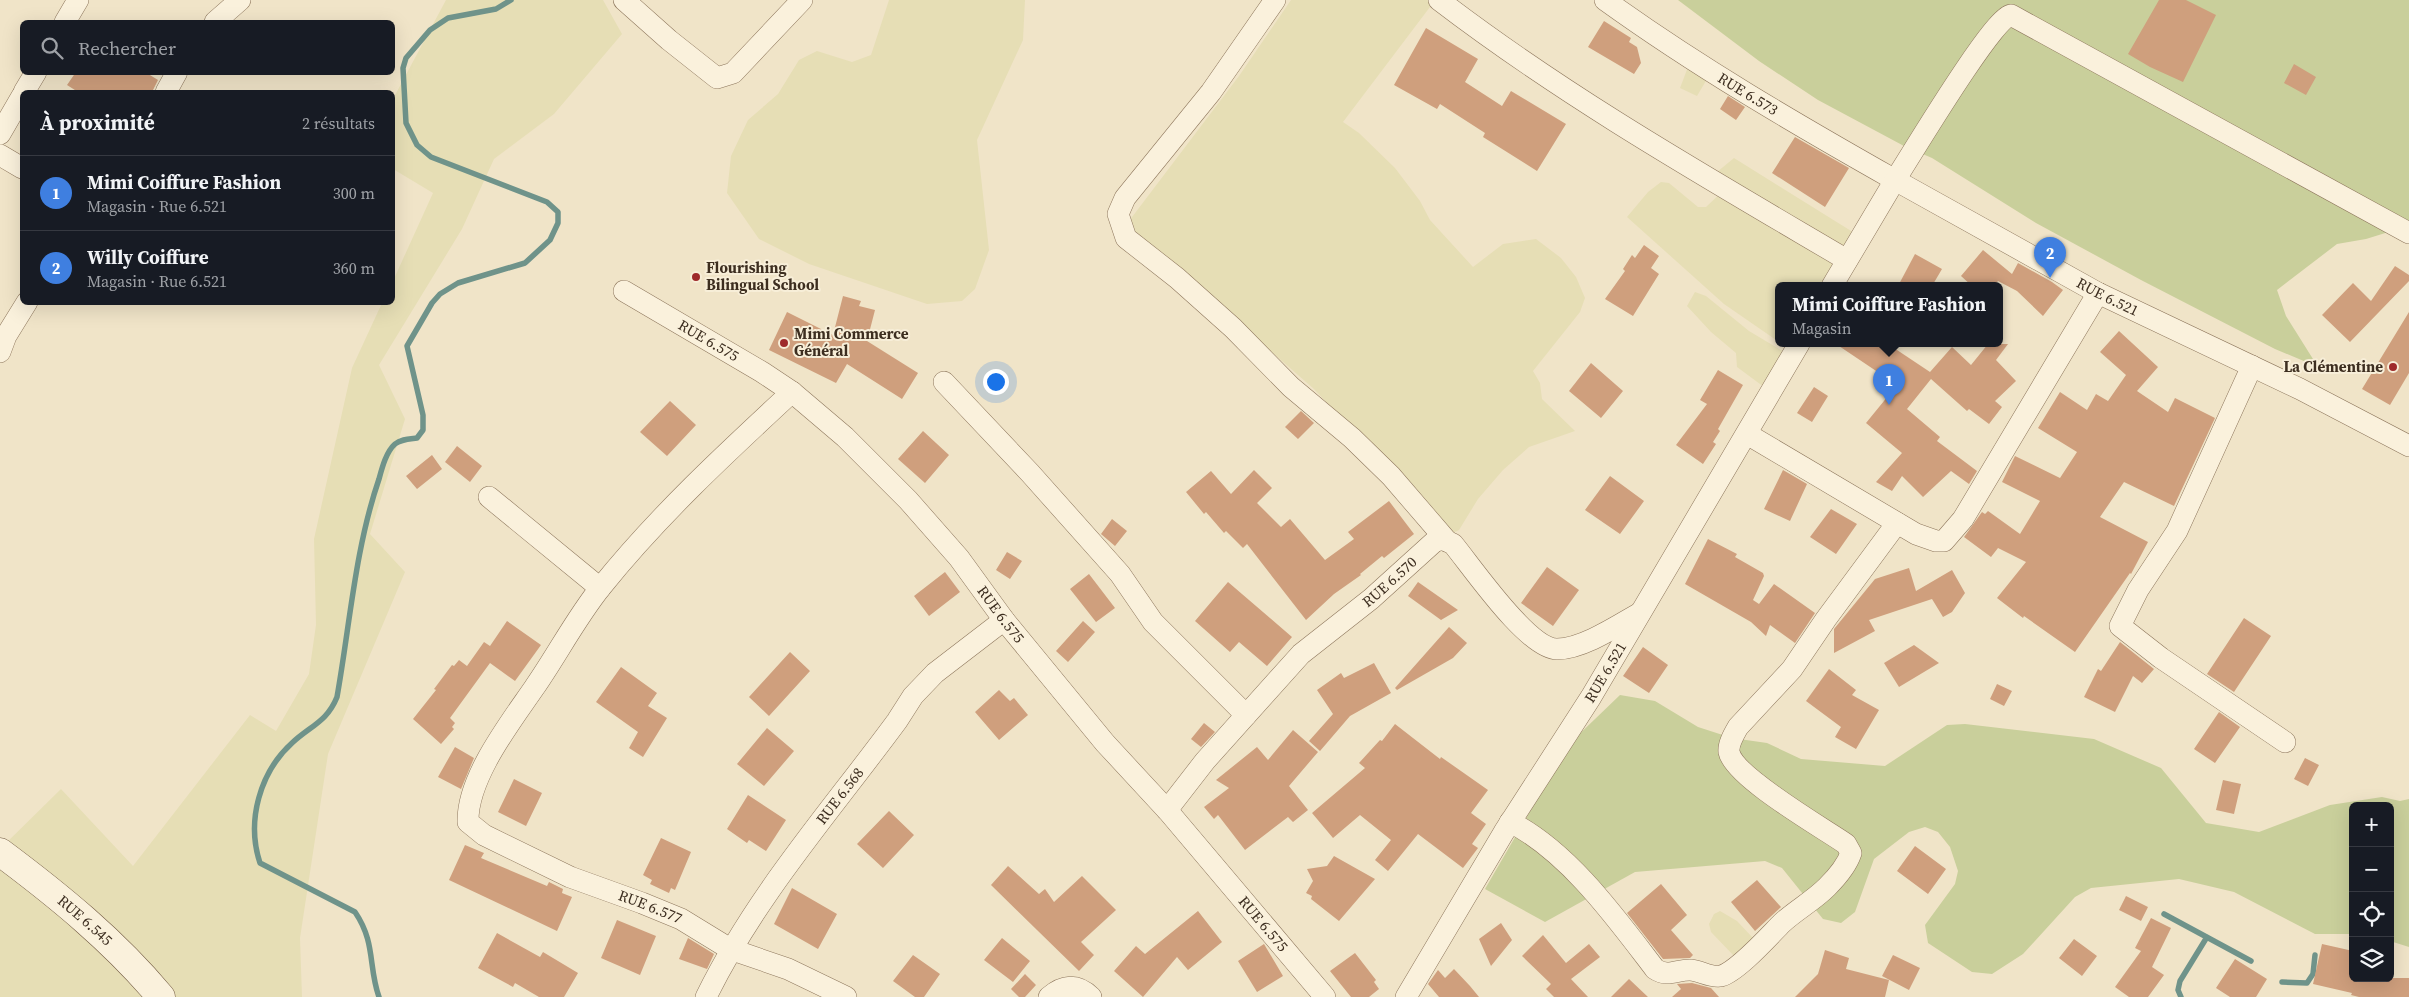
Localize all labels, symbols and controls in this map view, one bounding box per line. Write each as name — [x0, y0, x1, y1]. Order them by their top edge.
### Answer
search box — [20, 20, 395, 75]
icon: search — [38, 34, 66, 62]
text: Rechercher — [78, 35, 176, 61]
street label: RUE 6.573 — [1714, 67, 1782, 120]
text: À proximité — [40, 108, 155, 137]
text: 2 résultats — [302, 112, 375, 134]
text: Mimi Coiffure Fashion — [87, 169, 281, 195]
text: 1 — [52, 182, 60, 204]
text: 300 m — [333, 182, 375, 204]
text: Magasin · Rue 6.521 — [87, 195, 227, 217]
pin: 2 — [2034, 237, 2066, 278]
text: Willy Coiffure — [87, 244, 209, 270]
text: 2 — [52, 257, 60, 279]
text: 360 m — [333, 257, 375, 279]
place label: Flourishing Bilingual School — [706, 257, 819, 295]
text: Magasin · Rue 6.521 — [87, 270, 227, 292]
marker: Flourishing Bilingual School — [690, 271, 702, 283]
street label: RUE 6.521 — [2073, 272, 2142, 321]
popup — [1775, 282, 2003, 347]
text: Mimi Coiffure Fashion — [1792, 291, 1986, 317]
street label: RUE 6.575 — [675, 314, 743, 366]
text: Magasin — [1792, 317, 1852, 339]
place label: Mimi Commerce Général — [794, 323, 909, 361]
marker: Mimi Commerce Général — [778, 337, 790, 349]
place label: La Clémentine — [2283, 356, 2383, 377]
marker: La Clémentine — [2387, 361, 2399, 373]
pin: 1 — [1873, 364, 1905, 405]
your location — [983, 369, 1009, 395]
street label: RUE 6.570 — [1358, 551, 1421, 612]
street label: RUE 6.575 — [972, 581, 1030, 647]
street label: RUE 6.521 — [1579, 638, 1631, 707]
street label: RUE 6.568 — [811, 763, 868, 829]
map controls — [2349, 802, 2394, 982]
button: + — [2349, 802, 2394, 847]
button: − — [2349, 847, 2394, 892]
street label: RUE 6.577 — [616, 884, 686, 928]
street label: RUE 6.545 — [53, 890, 117, 950]
street label: RUE 6.575 — [1234, 891, 1293, 956]
button: locate — [2349, 892, 2394, 937]
button: layers — [2349, 937, 2394, 982]

